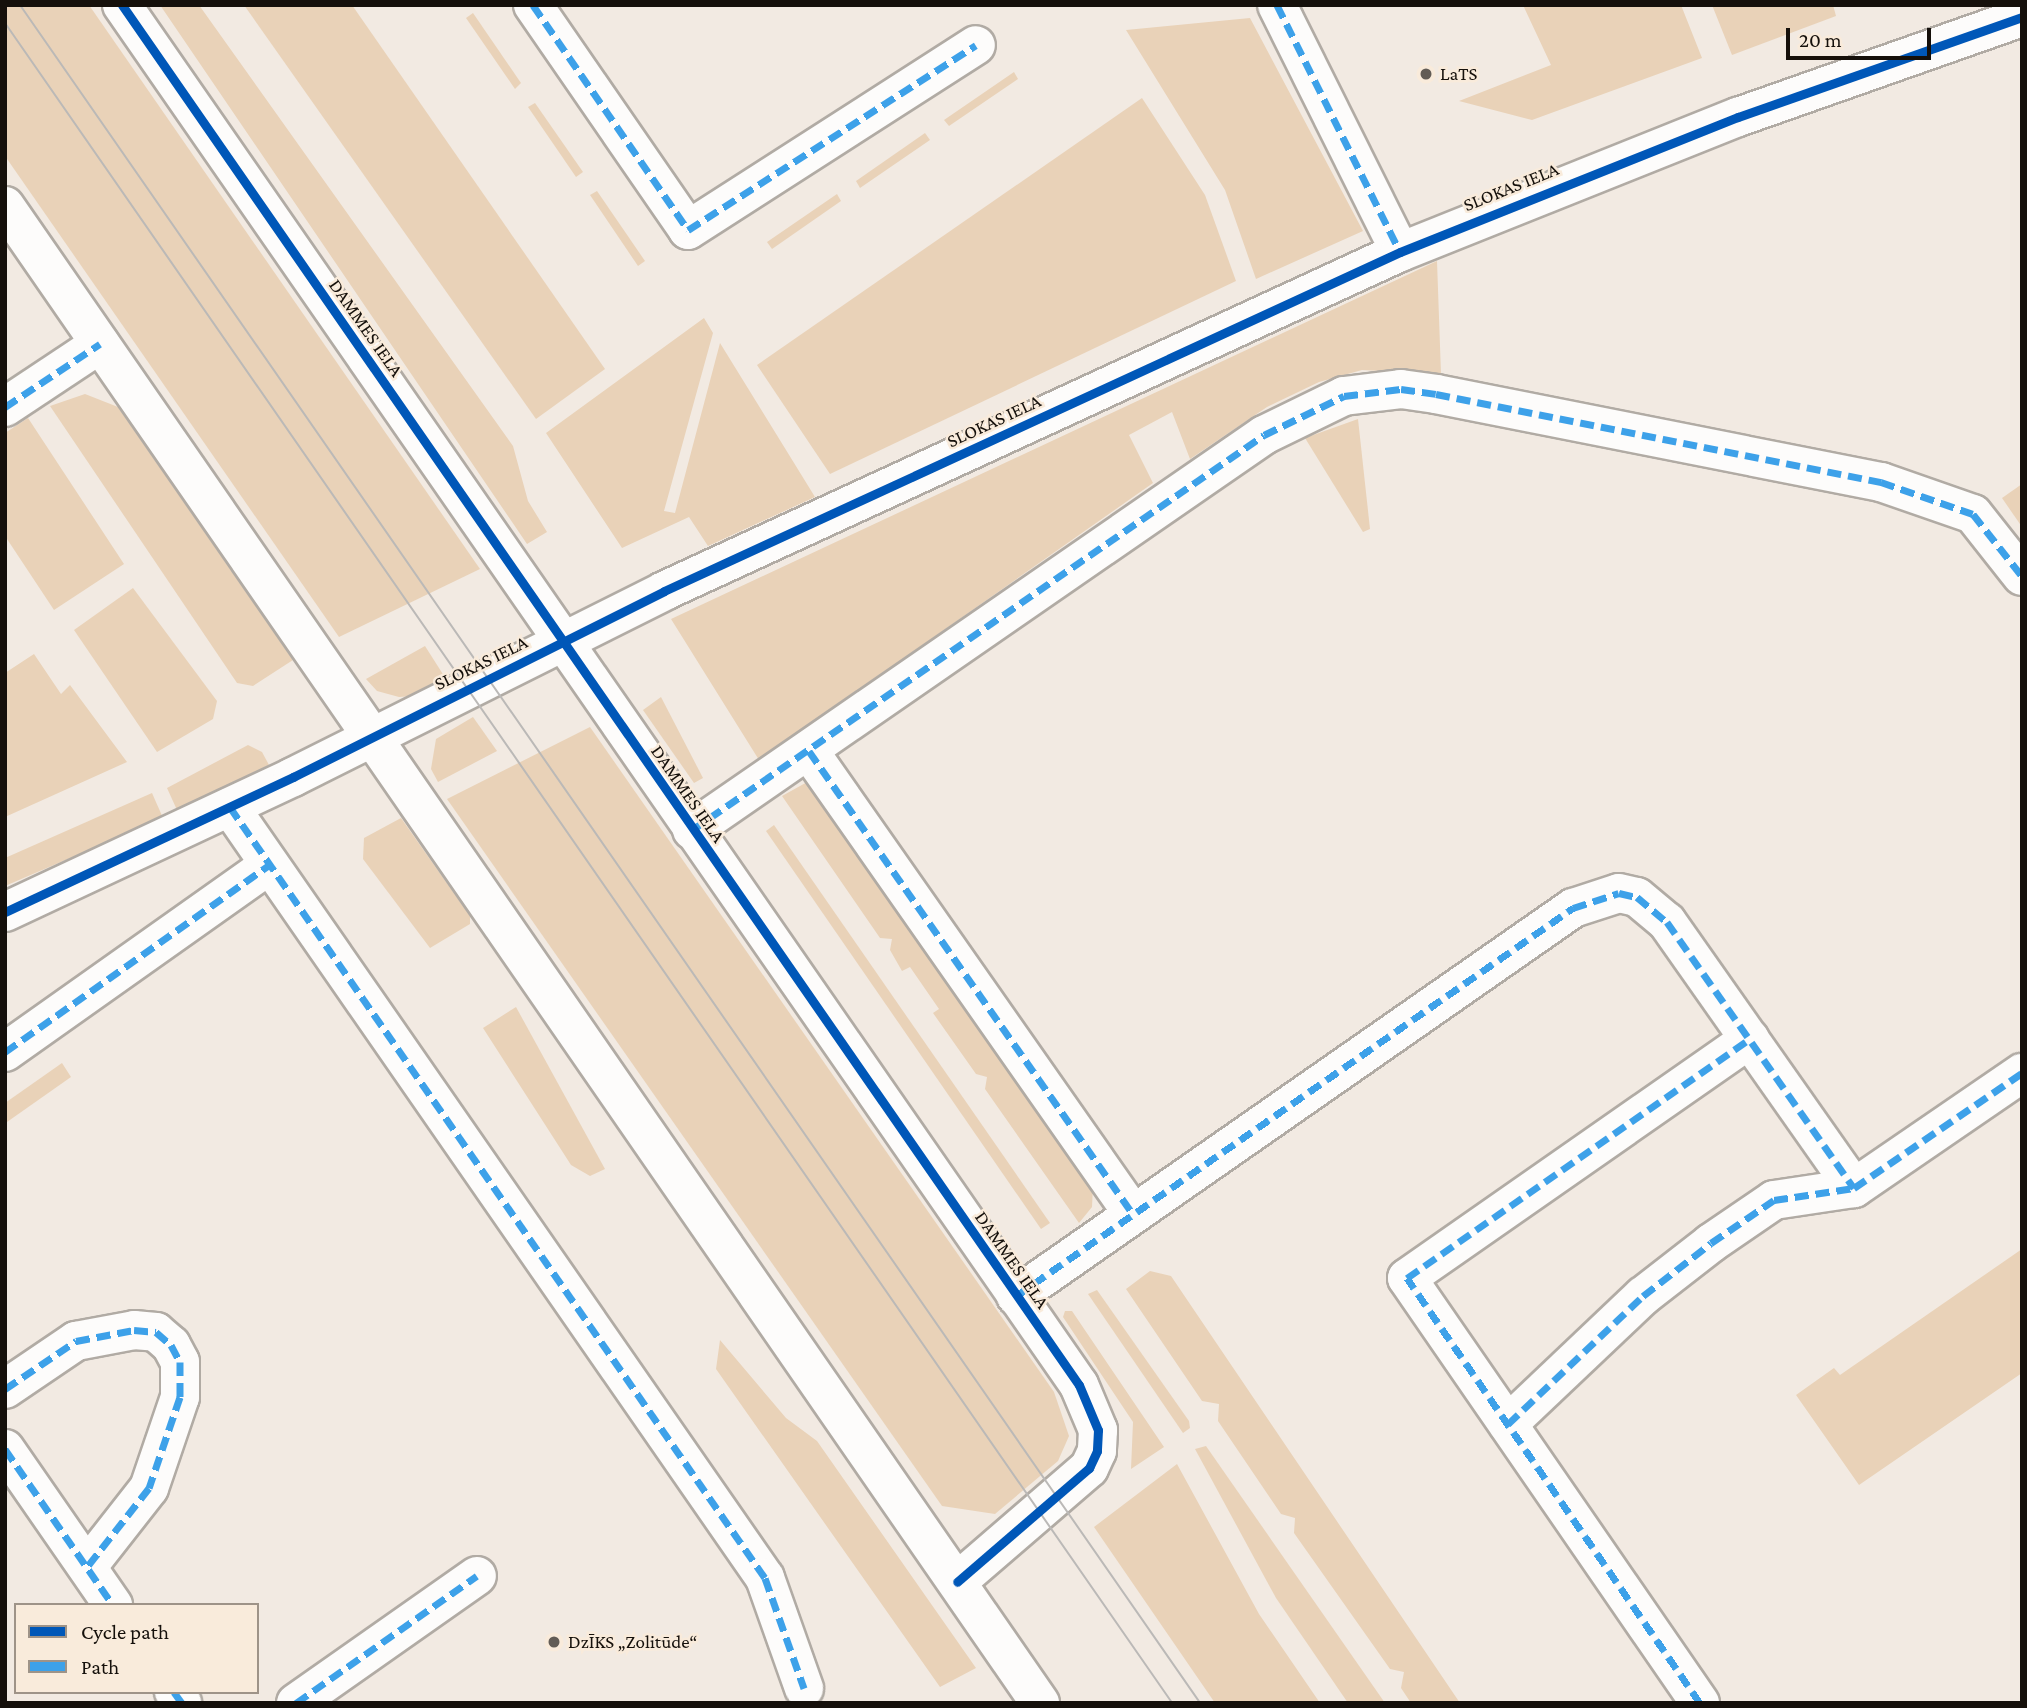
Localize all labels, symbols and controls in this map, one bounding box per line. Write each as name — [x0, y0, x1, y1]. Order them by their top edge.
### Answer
scale bar — [1789, 14, 1934, 58]
text: 20 m — [1799, 28, 1842, 52]
place label: LaTS — [1440, 63, 1477, 85]
marker: LaTS — [1418, 66, 1434, 82]
street label: SLOKAS IELA — [1460, 158, 1562, 216]
street label: DAMMES IELA — [324, 275, 408, 381]
street label: SLOKAS IELA — [943, 389, 1045, 453]
street label: SLOKAS IELA — [431, 631, 531, 695]
street label: DAMMES IELA — [646, 741, 730, 847]
street label: DAMMES IELA — [970, 1207, 1054, 1313]
legend — [14, 1603, 259, 1694]
text: Cycle path — [81, 1620, 169, 1644]
place label: DzĪKS „Zolitūde“ — [568, 1631, 697, 1653]
marker: DzĪKS „Zolitūde“ — [546, 1634, 562, 1650]
text: Path — [81, 1655, 119, 1679]

